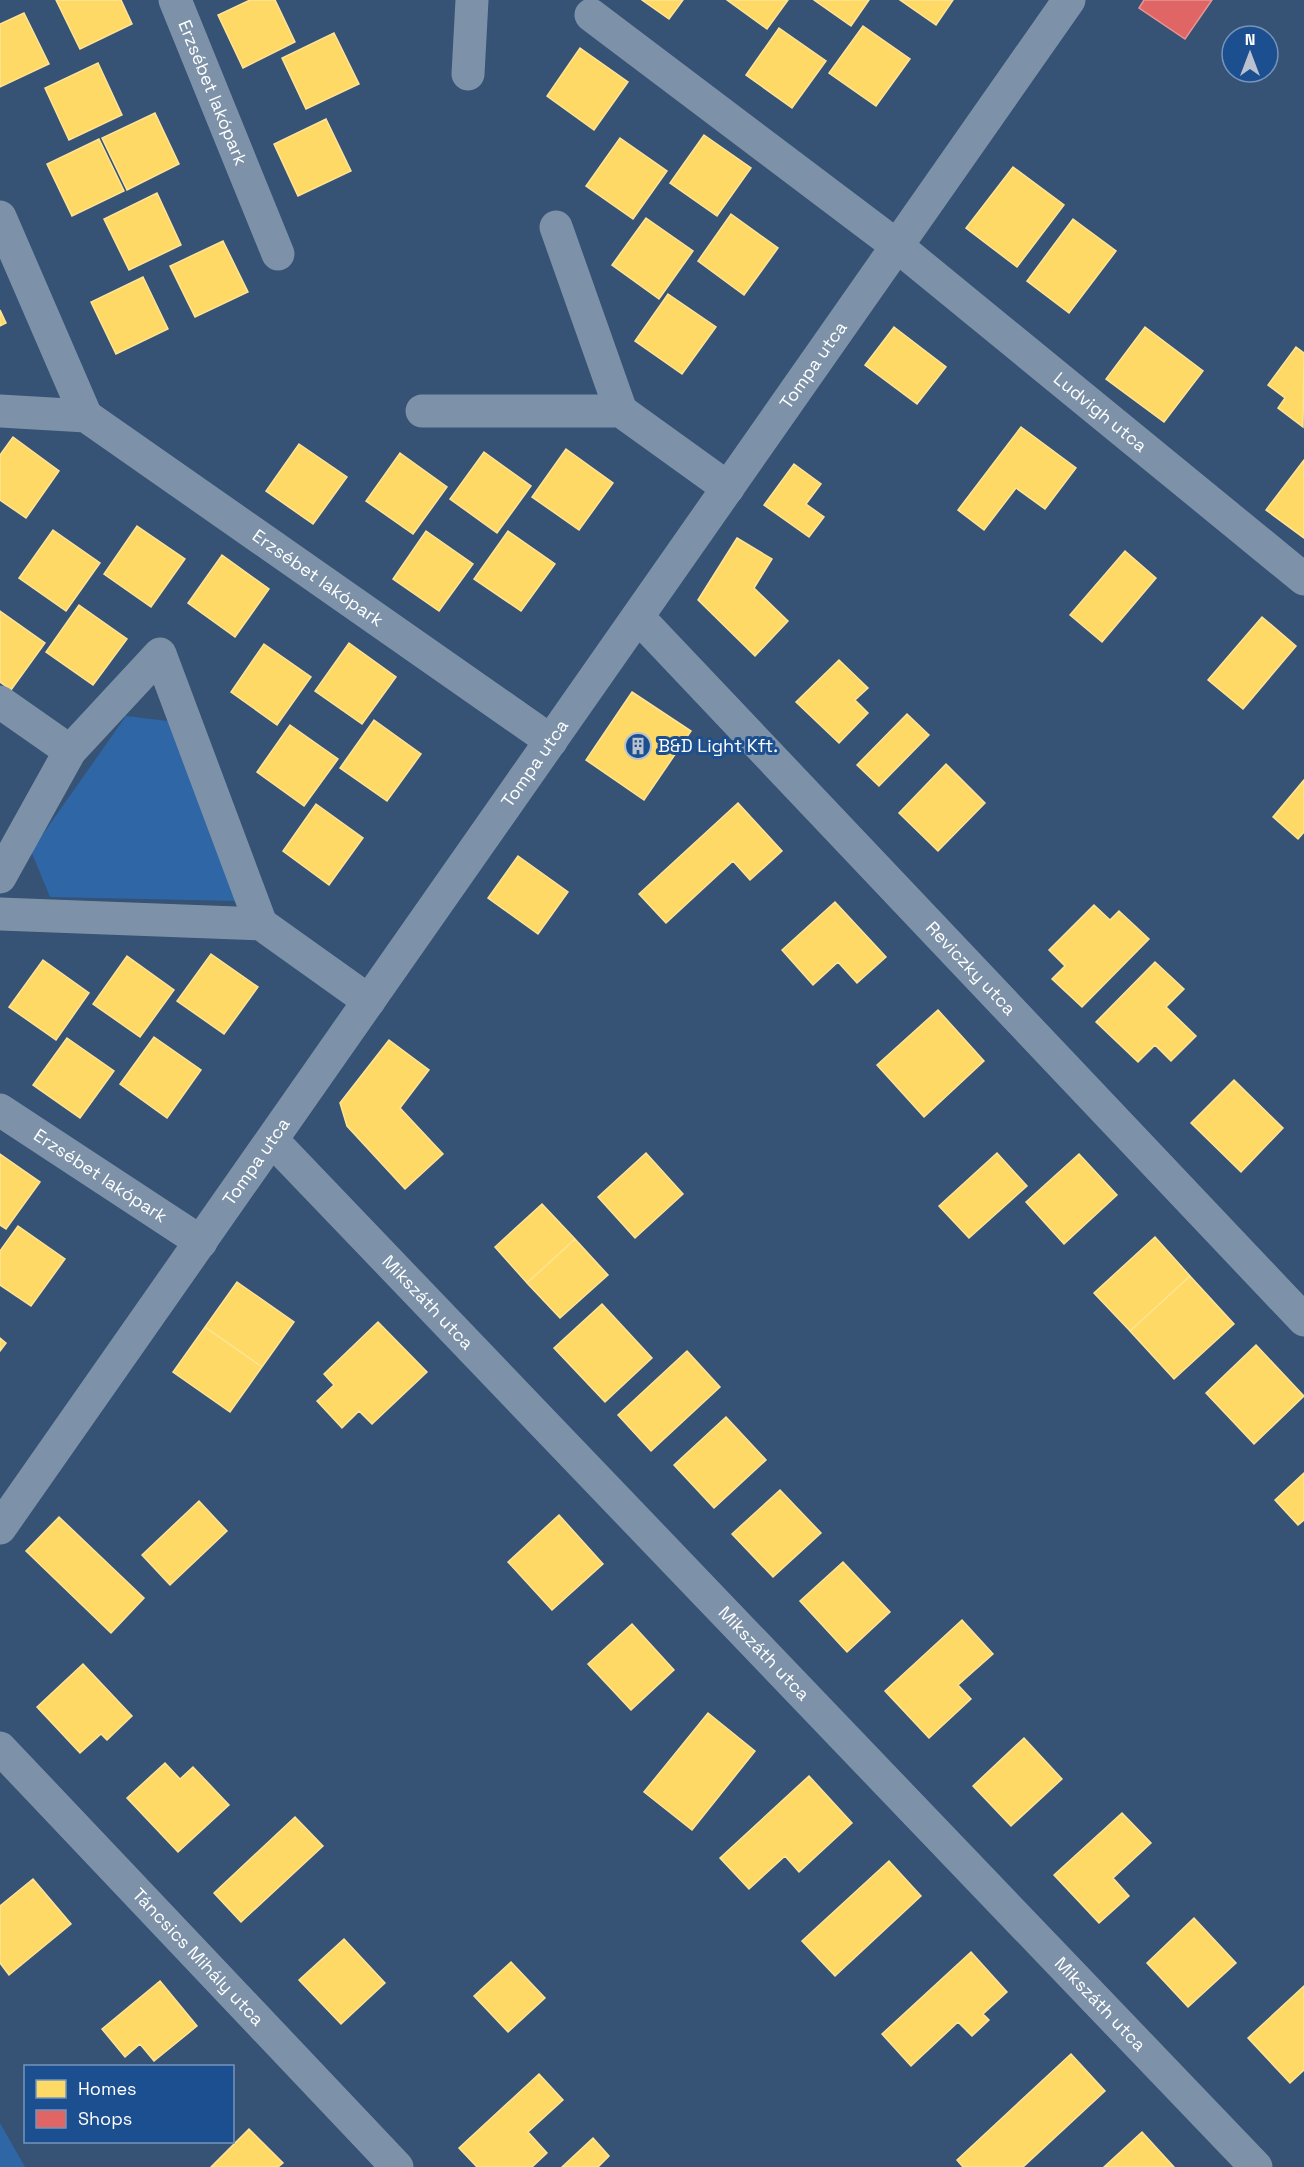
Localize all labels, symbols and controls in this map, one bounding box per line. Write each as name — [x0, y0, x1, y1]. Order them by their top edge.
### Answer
street label: Erzsébet lakópark — [173, 16, 253, 169]
north arrow — [1220, 24, 1280, 84]
text: N — [1245, 29, 1255, 50]
street label: Tompa utca — [774, 317, 852, 413]
street label: Ludvigh utca — [1049, 367, 1152, 457]
street label: Erzsébet lakópark — [248, 524, 388, 632]
street label: Tompa utca — [496, 715, 573, 812]
building icon: B&D Light Kft. — [623, 731, 653, 761]
place label: B&D Light Kft. — [658, 734, 778, 757]
street label: Reviczky utca — [921, 916, 1021, 1020]
street label: Tompa utca — [217, 1113, 295, 1210]
street label: Erzsébet lakópark — [30, 1123, 172, 1228]
street label: Mikszáth utca — [377, 1250, 479, 1354]
street label: Mikszáth utca — [714, 1601, 815, 1705]
street label: Táncsics Mihály utca — [128, 1883, 269, 2031]
street label: Mikszáth utca — [1050, 1952, 1151, 2056]
legend — [24, 2065, 234, 2143]
text: Homes — [78, 2077, 137, 2100]
text: Shops — [78, 2107, 132, 2130]

